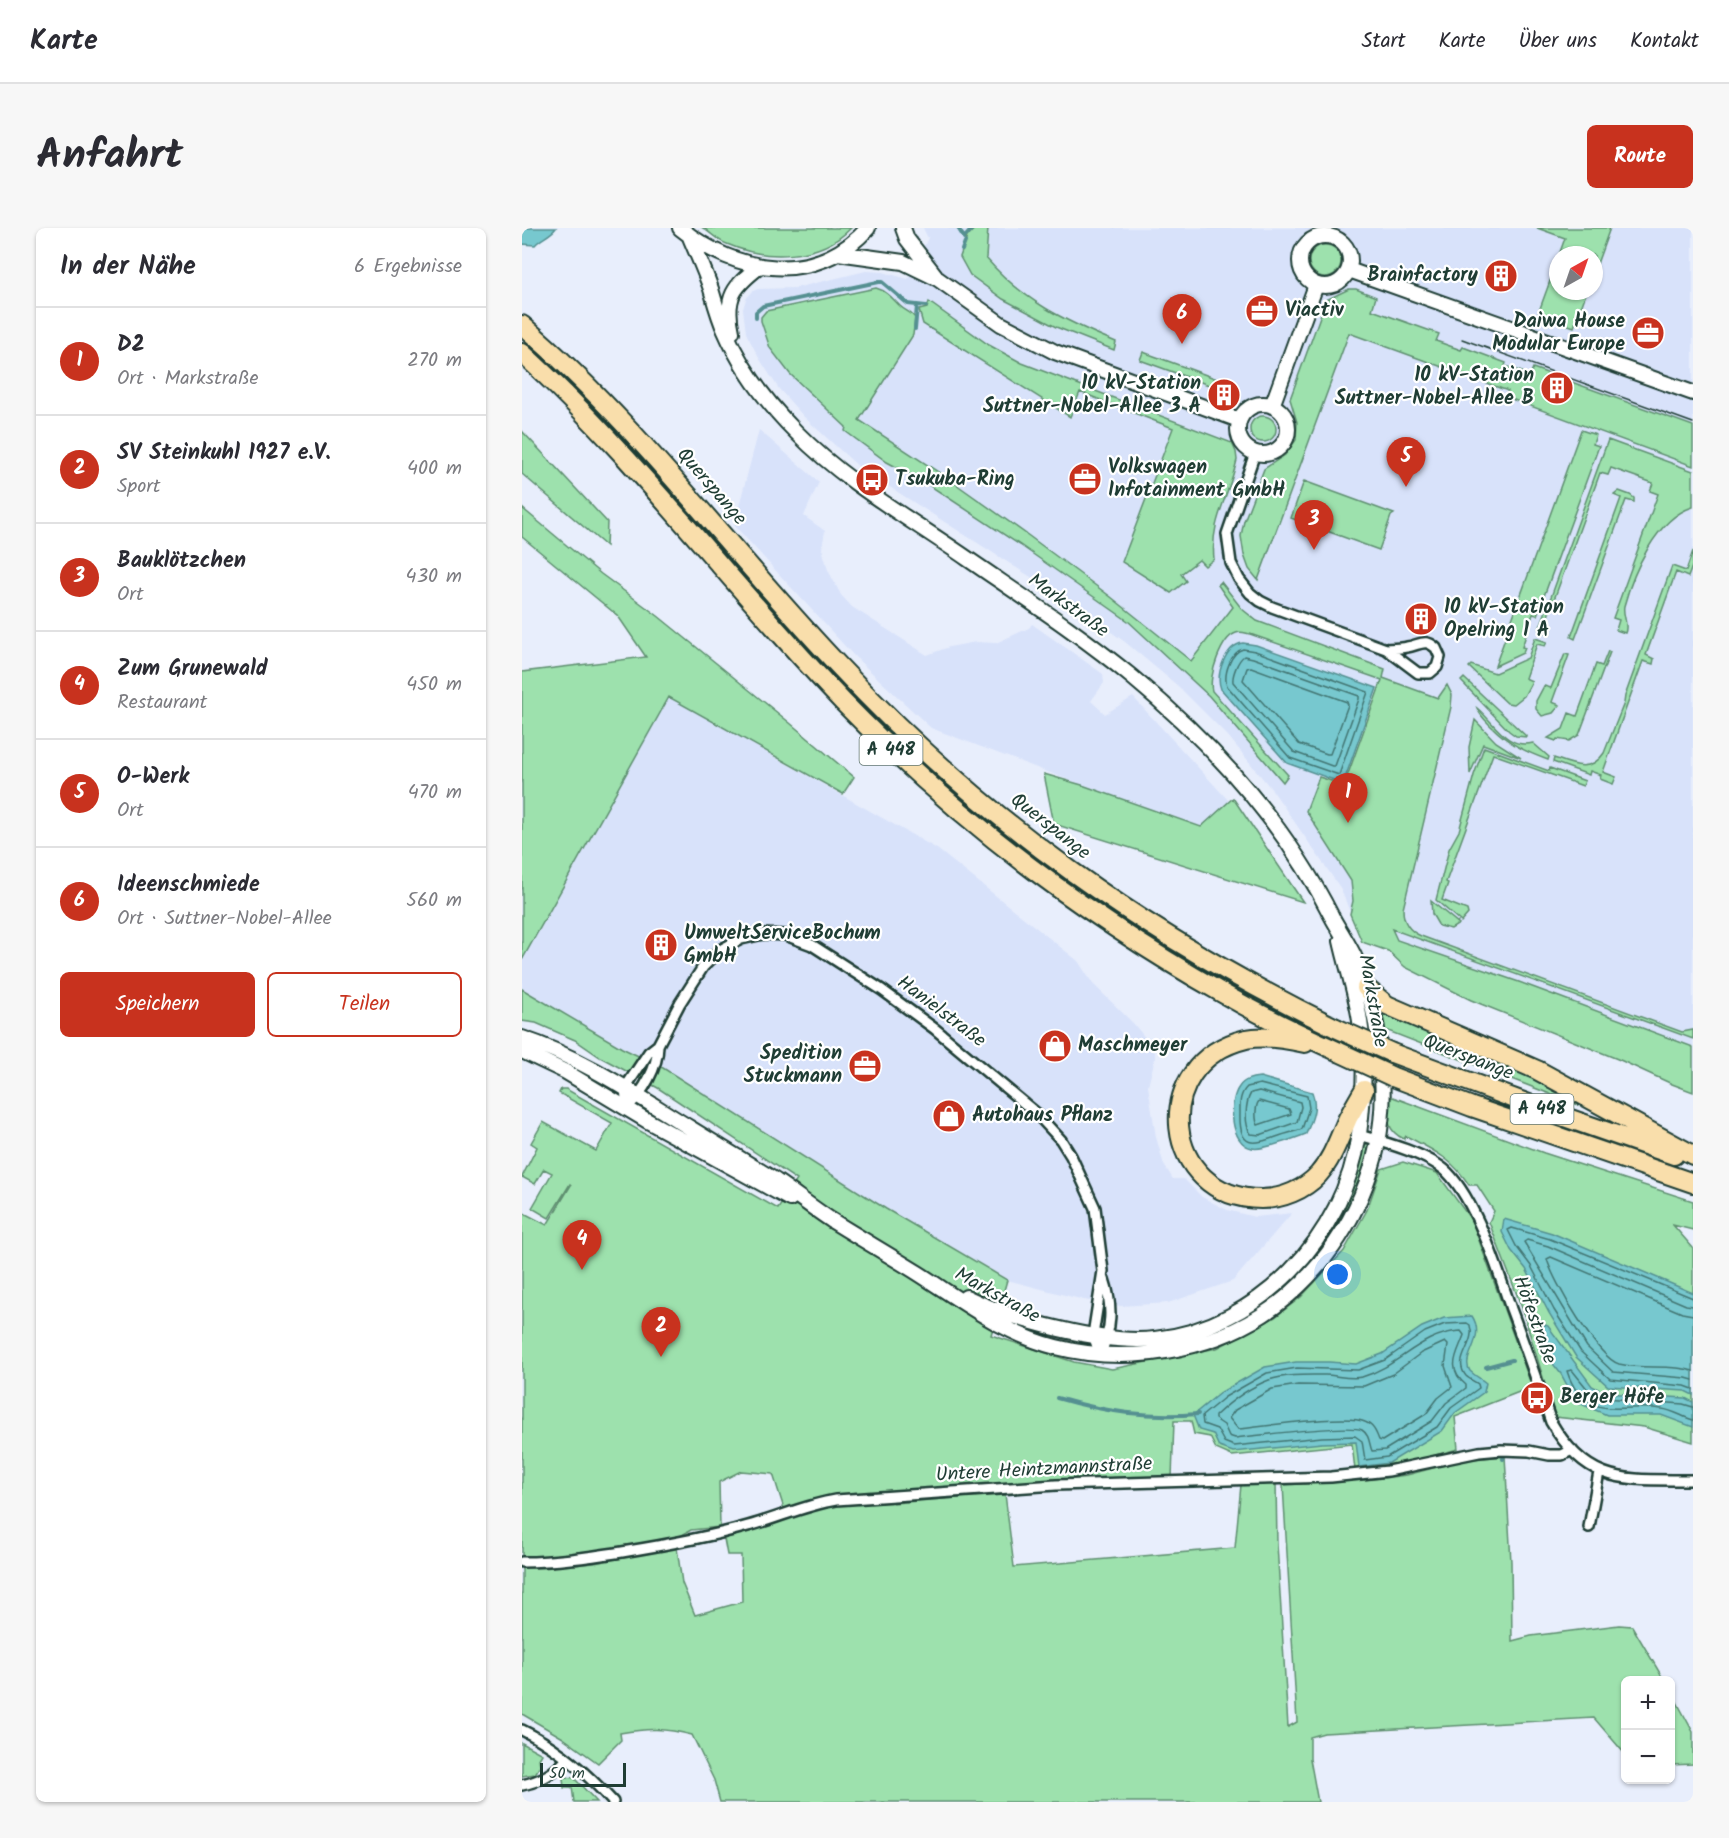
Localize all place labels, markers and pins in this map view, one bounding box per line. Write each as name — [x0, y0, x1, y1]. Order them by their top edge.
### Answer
building icon: Brainfactory — [1483, 258, 1519, 294]
place label: Brainfactory — [1367, 260, 1479, 292]
office icon: Viactiv — [1244, 293, 1280, 329]
pin: 6 — [1162, 294, 1202, 344]
place label: Viactiv — [1285, 295, 1344, 327]
place label: Daiwa House Modular Europe — [1492, 306, 1625, 361]
office icon: Daiwa House Modular Europe — [1630, 315, 1666, 351]
place label: 10 kV-Station Suttner-Nobel-Allee B — [1335, 360, 1534, 415]
place label: 10 kV-Station Suttner-Nobel-Allee 3 A — [983, 368, 1201, 423]
building icon: 10 kV-Station Suttner-Nobel-Allee B — [1539, 370, 1575, 406]
building icon: 10 kV-Station Suttner-Nobel-Allee 3 A — [1206, 377, 1242, 413]
pin: 5 — [1386, 438, 1426, 487]
place label: Volkswagen Infotainment GmbH — [1108, 452, 1285, 507]
office icon: Volkswagen Infotainment GmbH — [1067, 461, 1103, 497]
bus stop icon: Tsukuba-Ring — [854, 462, 890, 498]
place label: Tsukuba-Ring — [895, 464, 1015, 496]
pin: 3 — [1294, 500, 1334, 550]
place label: 10 kV-Station Opelring 1 A — [1444, 592, 1564, 647]
building icon: 10 kV-Station Opelring 1 A — [1403, 601, 1439, 637]
pin: 1 — [1328, 774, 1368, 823]
place label: UmweltServiceBochum GmbH — [684, 918, 881, 973]
building icon: UmweltServiceBochum GmbH — [643, 927, 679, 963]
shop icon: Maschmeyer — [1037, 1028, 1073, 1064]
place label: Maschmeyer — [1078, 1030, 1188, 1062]
place label: Spedition Stuckmann — [744, 1038, 842, 1093]
office icon: Spedition Stuckmann — [847, 1048, 883, 1084]
shop icon: Autohaus Pflanz — [931, 1098, 967, 1134]
place label: Autohaus Pflanz — [972, 1100, 1113, 1132]
pin: 4 — [562, 1220, 602, 1270]
pin: 2 — [642, 1308, 680, 1357]
bus stop icon: Berger Höfe — [1519, 1380, 1555, 1416]
place label: Berger Höfe — [1560, 1382, 1665, 1414]

